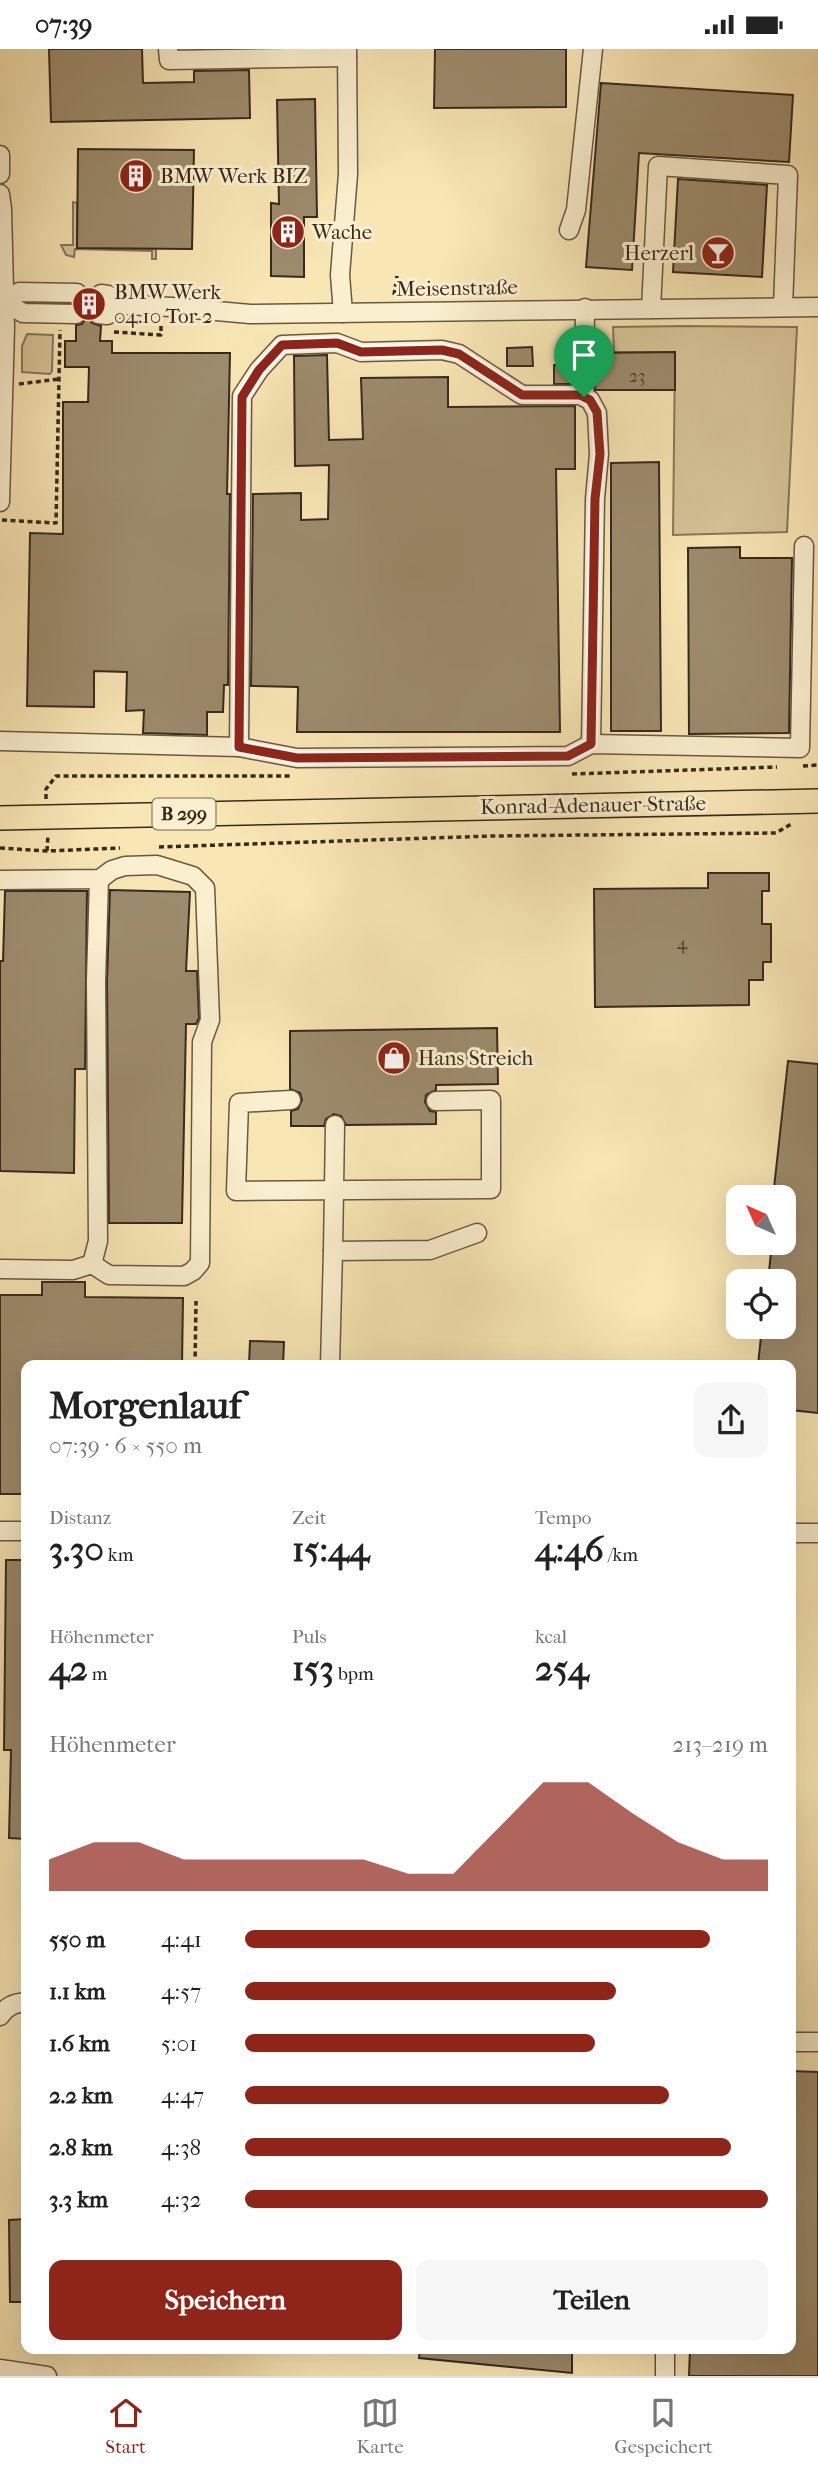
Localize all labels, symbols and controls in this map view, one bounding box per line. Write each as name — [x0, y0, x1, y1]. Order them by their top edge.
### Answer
text: 07:39 — [35, 9, 92, 40]
building icon: BMW Werk BIZ — [117, 157, 155, 195]
place label: BMW Werk BIZ — [160, 164, 308, 188]
building icon: Wache — [269, 213, 307, 251]
place label: Wache — [311, 220, 372, 244]
bar icon: Herzerl — [699, 234, 737, 272]
place label: Herzerl — [624, 241, 694, 265]
street label: Meisenstraße — [396, 275, 518, 301]
place label: BMW Werk 04.10 Tor 2 — [114, 280, 221, 328]
building icon: BMW Werk 04.10 Tor 2 — [70, 285, 108, 323]
pin — [554, 325, 614, 397]
icon: arrive — [565, 336, 603, 374]
house number: 23 — [629, 366, 645, 387]
street label: Konrad-Adenauer-Straße — [480, 791, 706, 819]
road number: B 299 — [152, 799, 216, 829]
house number: 4 — [677, 933, 688, 954]
shop icon: Hans Streich — [375, 1039, 413, 1077]
place label: Hans Streich — [418, 1046, 534, 1070]
north arrow — [726, 1185, 796, 1255]
map controls — [726, 1185, 796, 1339]
button: locate — [726, 1269, 796, 1339]
text: Morgenlauf — [49, 1383, 242, 1428]
button: share — [694, 1383, 768, 1457]
text: 07:39 · 6 × 550 m — [49, 1432, 202, 1459]
text: Distanz — [49, 1507, 111, 1529]
text: Zeit — [292, 1507, 327, 1529]
text: Tempo — [535, 1507, 591, 1529]
text: 3.30 — [49, 1529, 104, 1570]
text: 15:44 — [292, 1529, 369, 1570]
text: 4:46 — [535, 1529, 604, 1570]
text: km — [104, 1544, 133, 1566]
text: /km — [604, 1544, 638, 1566]
text: Höhenmeter — [49, 1626, 154, 1648]
text: Puls — [292, 1626, 326, 1648]
text: kcal — [535, 1626, 567, 1648]
text: 42 — [49, 1648, 88, 1689]
text: 153 — [292, 1648, 334, 1689]
text: 254 — [535, 1648, 589, 1689]
text: m — [88, 1663, 108, 1685]
text: bpm — [334, 1663, 374, 1685]
text: Höhenmeter — [49, 1731, 176, 1758]
text: 213–219 m — [672, 1731, 768, 1758]
text: 550 m — [49, 1926, 105, 1953]
text: 4:41 — [161, 1926, 202, 1953]
text: 1.1 km — [49, 1978, 106, 2005]
text: 4:57 — [161, 1978, 201, 2005]
text: 1.6 km — [49, 2030, 110, 2057]
text: 5:01 — [161, 2030, 197, 2057]
text: 2.2 km — [49, 2082, 113, 2109]
text: 4:47 — [161, 2082, 204, 2109]
text: 2.8 km — [49, 2134, 113, 2161]
text: 4:38 — [161, 2134, 201, 2161]
text: 3.3 km — [49, 2186, 108, 2213]
text: 4:32 — [161, 2186, 201, 2213]
button: Speichern — [49, 2260, 402, 2340]
button: Teilen — [416, 2260, 768, 2340]
tab: Start — [105, 2394, 146, 2458]
tab: Karte — [356, 2394, 404, 2458]
tab: Gespeichert — [614, 2394, 713, 2458]

